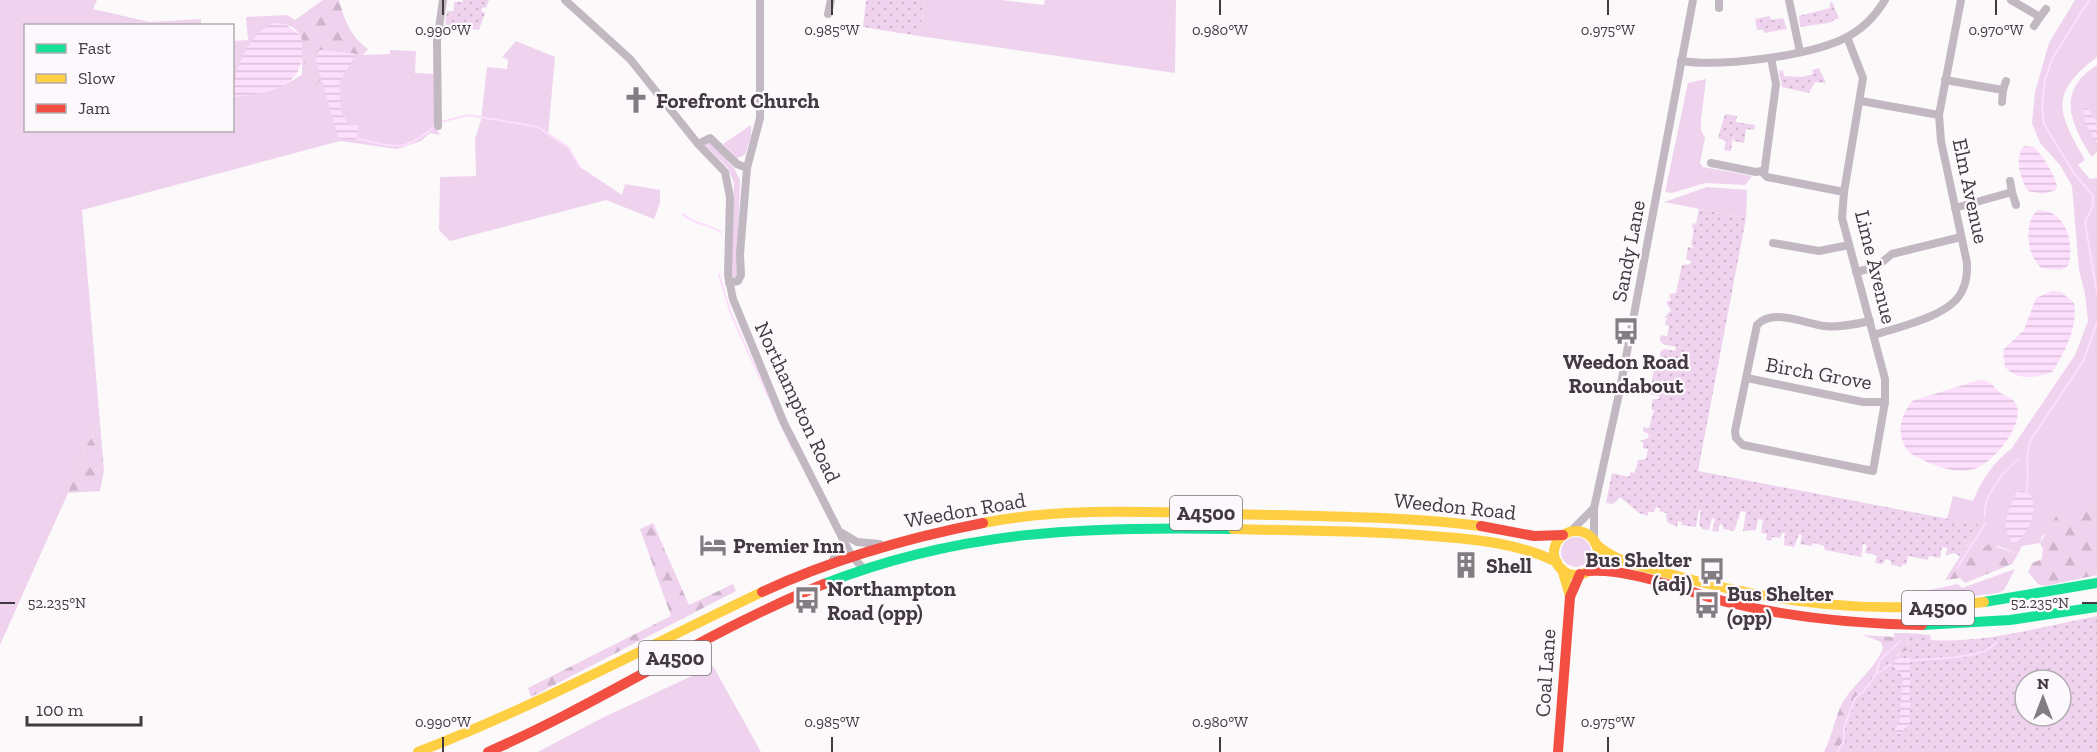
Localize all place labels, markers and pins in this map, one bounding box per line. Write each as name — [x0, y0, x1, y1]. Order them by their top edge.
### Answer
church icon: Forefront Church — [621, 85, 651, 115]
place label: Forefront Church — [656, 88, 820, 113]
bus stop icon: Weedon Road Roundabout — [1611, 316, 1641, 346]
place label: Weedon Road Roundabout — [1563, 349, 1689, 398]
hotel icon: Premier Inn — [698, 530, 728, 560]
place label: Premier Inn — [733, 533, 845, 558]
place label: Bus Shelter (adj) — [1585, 547, 1692, 596]
building icon: Shell — [1451, 550, 1481, 580]
place label: Shell — [1486, 553, 1532, 578]
bus stop icon: Bus Shelter (adj) — [1697, 556, 1727, 586]
place label: Northampton Road (opp) — [827, 576, 957, 625]
place label: Bus Shelter (opp) — [1727, 581, 1834, 630]
bus stop icon: Northampton Road (opp) — [792, 585, 822, 615]
bus stop icon: Bus Shelter (opp) — [1692, 590, 1722, 620]

